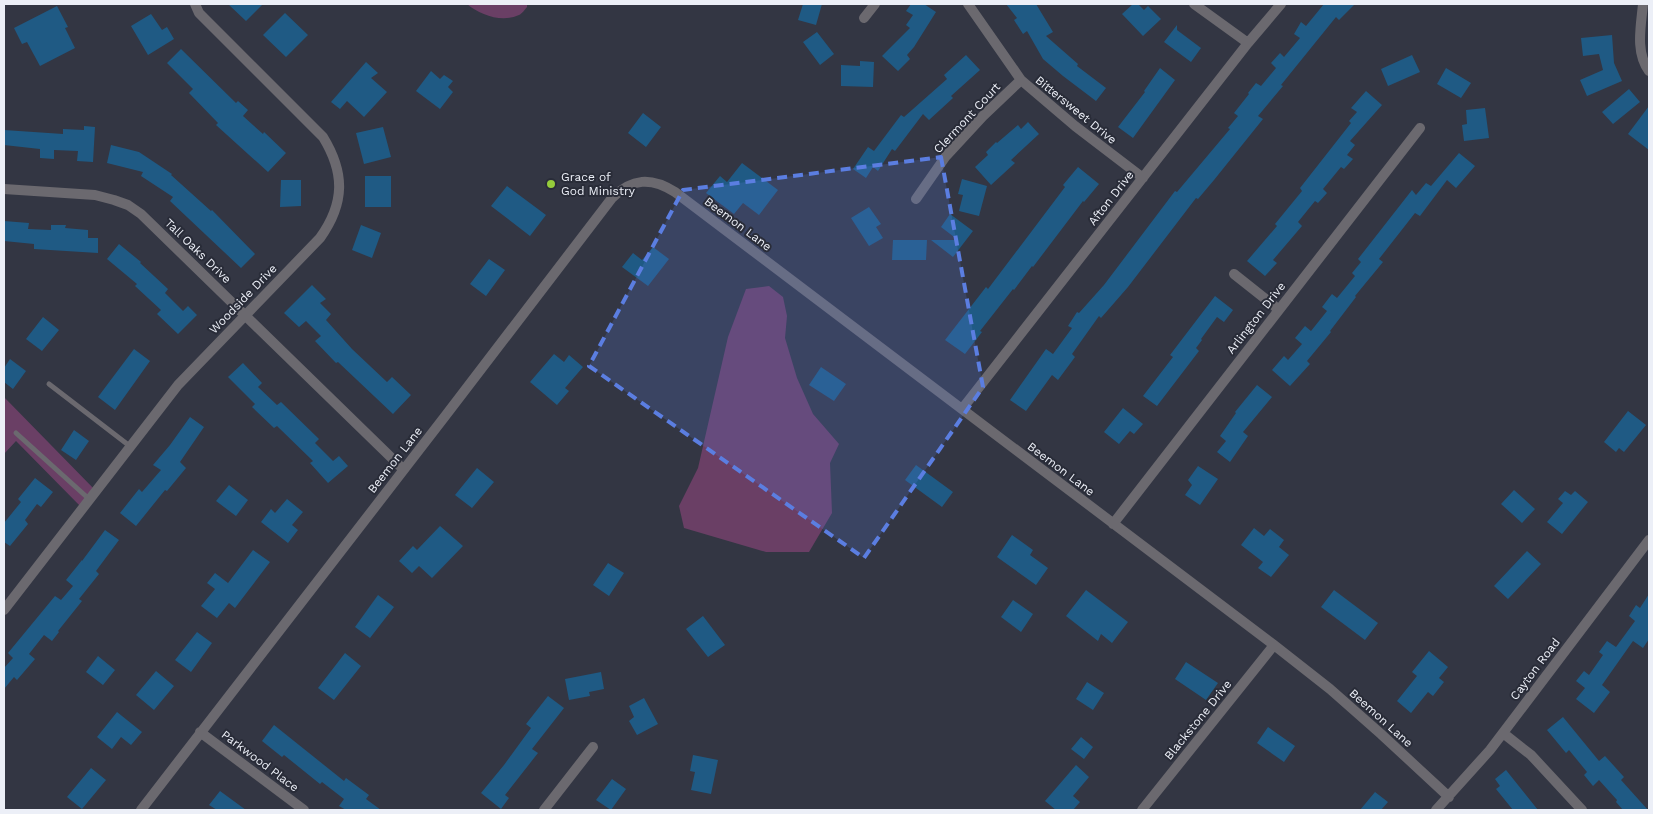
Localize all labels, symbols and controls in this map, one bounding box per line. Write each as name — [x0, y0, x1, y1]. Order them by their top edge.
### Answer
street label: Bittersweet Drive — [1033, 73, 1119, 147]
street label: Clermont Court — [931, 80, 1003, 156]
street label: Afton Drive — [1085, 168, 1137, 228]
place label: Grace of God Ministry — [561, 170, 636, 198]
marker: Grace of God Ministry — [545, 178, 557, 190]
street label: Beemon Lane — [702, 194, 774, 254]
street label: Tall Oaks Drive — [162, 216, 234, 286]
street label: Woodside Drive — [206, 261, 280, 337]
street label: Arlington Drive — [1224, 279, 1288, 357]
street label: Beemon Lane — [365, 424, 425, 496]
street label: Beemon Lane — [1025, 439, 1097, 499]
street label: Cayton Road — [1507, 635, 1563, 703]
street label: Blackstone Drive — [1162, 677, 1234, 763]
street label: Beemon Lane — [1347, 686, 1416, 750]
street label: Parkwood Place — [219, 727, 301, 795]

